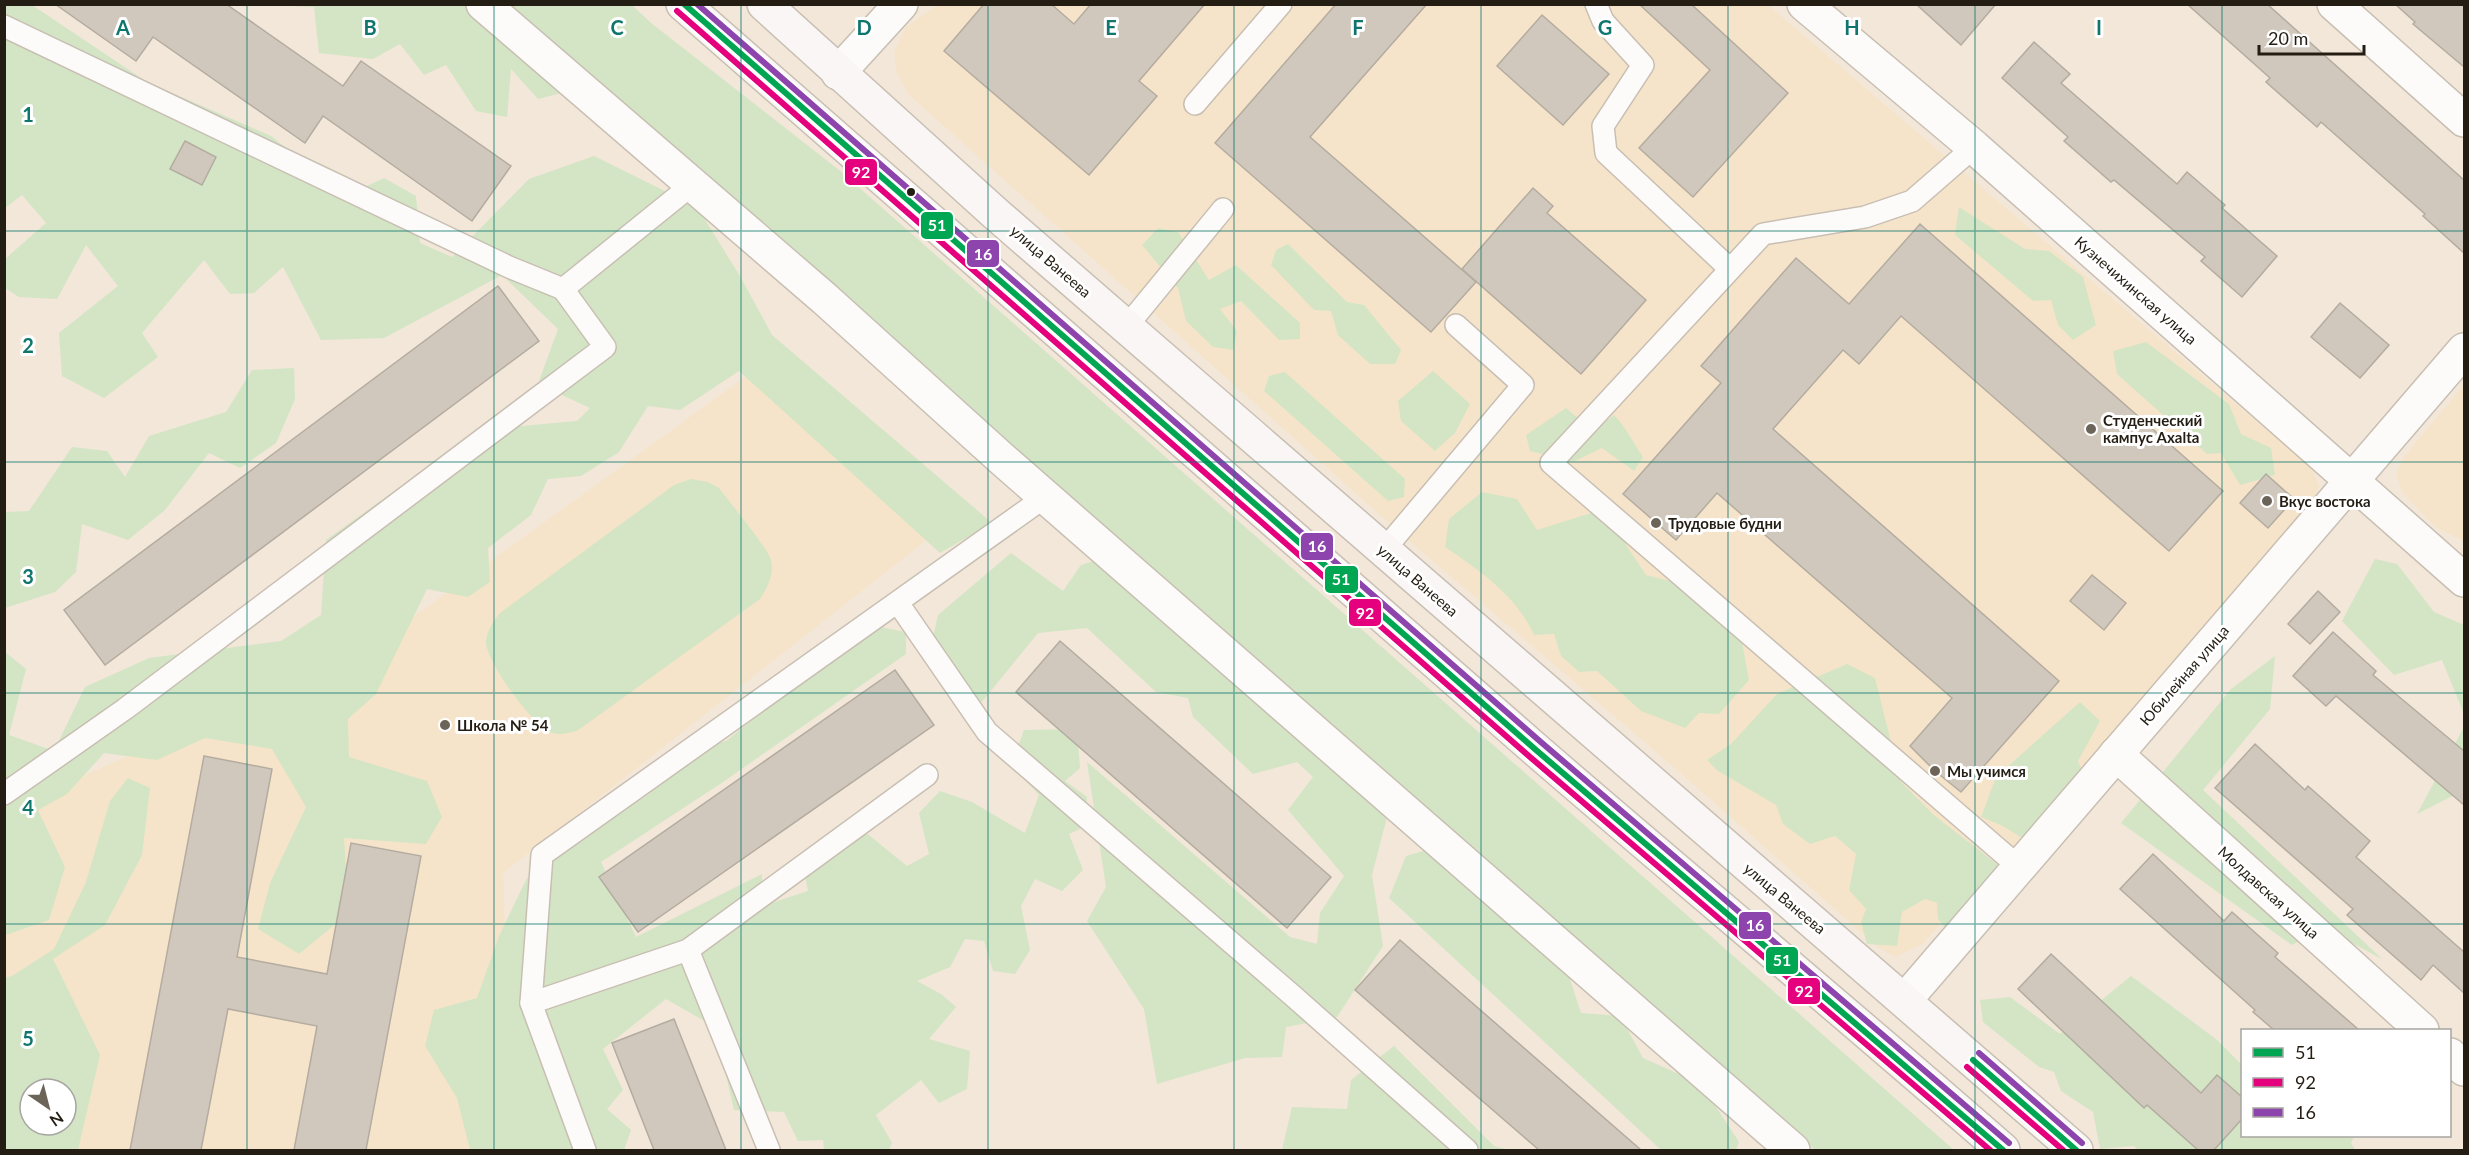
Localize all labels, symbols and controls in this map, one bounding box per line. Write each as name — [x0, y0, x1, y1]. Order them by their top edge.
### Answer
text: A — [115, 15, 130, 39]
text: B — [363, 15, 377, 39]
text: C — [610, 15, 624, 39]
text: D — [856, 15, 872, 39]
text: E — [1105, 15, 1117, 39]
text: F — [1352, 15, 1364, 39]
text: G — [1598, 15, 1612, 39]
text: H — [1844, 15, 1860, 39]
text: I — [2096, 15, 2102, 39]
scale bar — [2259, 18, 2364, 56]
text: 20 m — [2268, 27, 2308, 49]
text: 1 — [22, 102, 34, 126]
line badge: 92 — [844, 158, 878, 186]
text: 92 — [852, 162, 870, 181]
unlabelled marker — [905, 186, 917, 198]
line badge: 51 — [920, 211, 954, 240]
text: 51 — [928, 215, 946, 234]
street label: улица Ванеева — [1007, 221, 1095, 301]
street label: Кузнечихинская улица — [2071, 232, 2201, 348]
line badge: 16 — [966, 239, 1000, 268]
text: 16 — [974, 244, 992, 263]
text: 2 — [22, 333, 34, 357]
place label: Студенческий кампус Axalta — [2103, 411, 2202, 446]
marker: Студенческий кампус Axalta — [2084, 422, 2098, 436]
place label: Вкус востока — [2279, 492, 2371, 510]
marker: Вкус востока — [2260, 494, 2274, 508]
place label: Трудовые будни — [1668, 514, 1782, 532]
marker: Трудовые будни — [1649, 516, 1663, 530]
line badge: 16 — [1300, 532, 1334, 561]
text: 16 — [1308, 536, 1326, 555]
street label: улица Ванеева — [1374, 540, 1462, 620]
text: 3 — [22, 564, 34, 588]
line badge: 51 — [1324, 565, 1359, 594]
text: 51 — [1332, 569, 1350, 588]
line badge: 92 — [1348, 598, 1382, 627]
text: 92 — [1356, 603, 1374, 622]
street label: Юбилейная улица — [2136, 621, 2232, 729]
place label: Школа № 54 — [457, 716, 549, 734]
marker: Школа № 54 — [438, 718, 452, 732]
place label: Мы учимся — [1947, 762, 2026, 780]
marker: Мы учимся — [1928, 764, 1942, 778]
text: 4 — [22, 795, 34, 819]
street label: Молдавская улица — [2215, 842, 2323, 942]
street label: улица Ванеева — [1741, 859, 1829, 937]
line badge: 16 — [1738, 911, 1772, 940]
text: 16 — [1746, 915, 1764, 934]
line badge: 51 — [1765, 946, 1799, 975]
text: 51 — [1773, 950, 1791, 969]
line badge: 92 — [1787, 977, 1821, 1005]
text: 92 — [1795, 981, 1813, 1000]
text: 5 — [22, 1026, 34, 1050]
legend — [2241, 1029, 2451, 1137]
text: 51 — [2295, 1041, 2316, 1063]
text: 92 — [2295, 1071, 2316, 1093]
north arrow — [18, 1077, 78, 1137]
text: 16 — [2295, 1101, 2316, 1123]
text: N — [46, 1108, 67, 1131]

